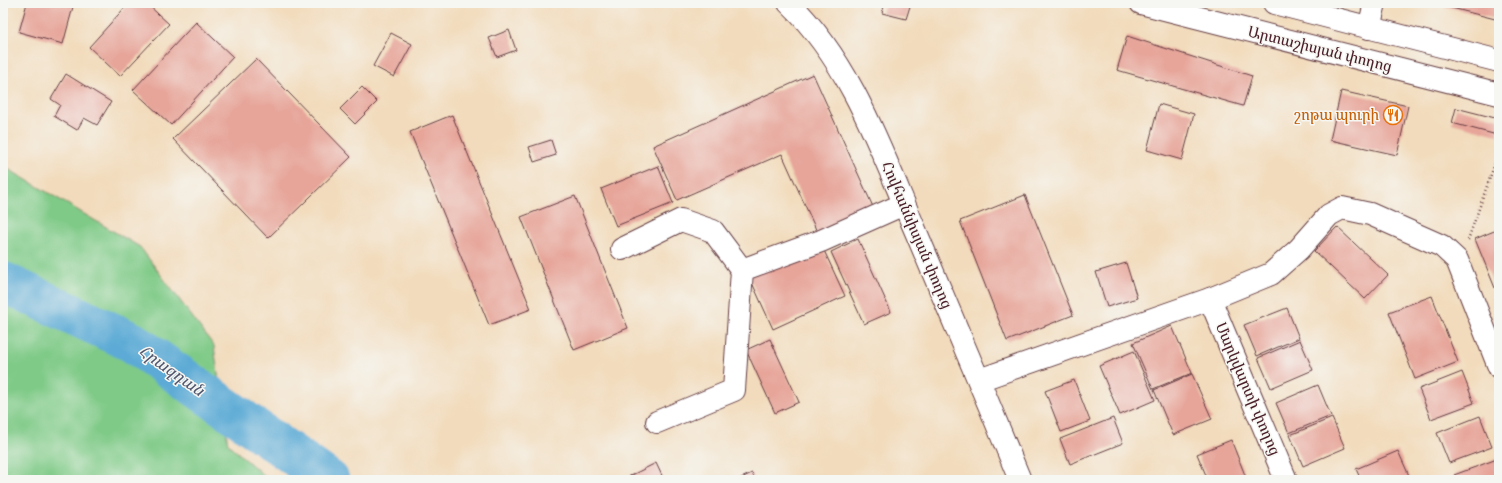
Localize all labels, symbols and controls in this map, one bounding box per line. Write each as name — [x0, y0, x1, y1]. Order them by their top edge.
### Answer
street label: Արտաշիսյան փողոց — [1245, 22, 1394, 79]
restaurant icon: շոթա պուրի — [1382, 104, 1404, 126]
place label: շոթա պուրի — [1294, 106, 1379, 127]
street label: Հովհաննիսյան փողոց — [875, 159, 956, 312]
street label: Մարկվարտի փողոց — [1209, 320, 1284, 459]
water label: Հրազդան — [133, 341, 209, 403]

